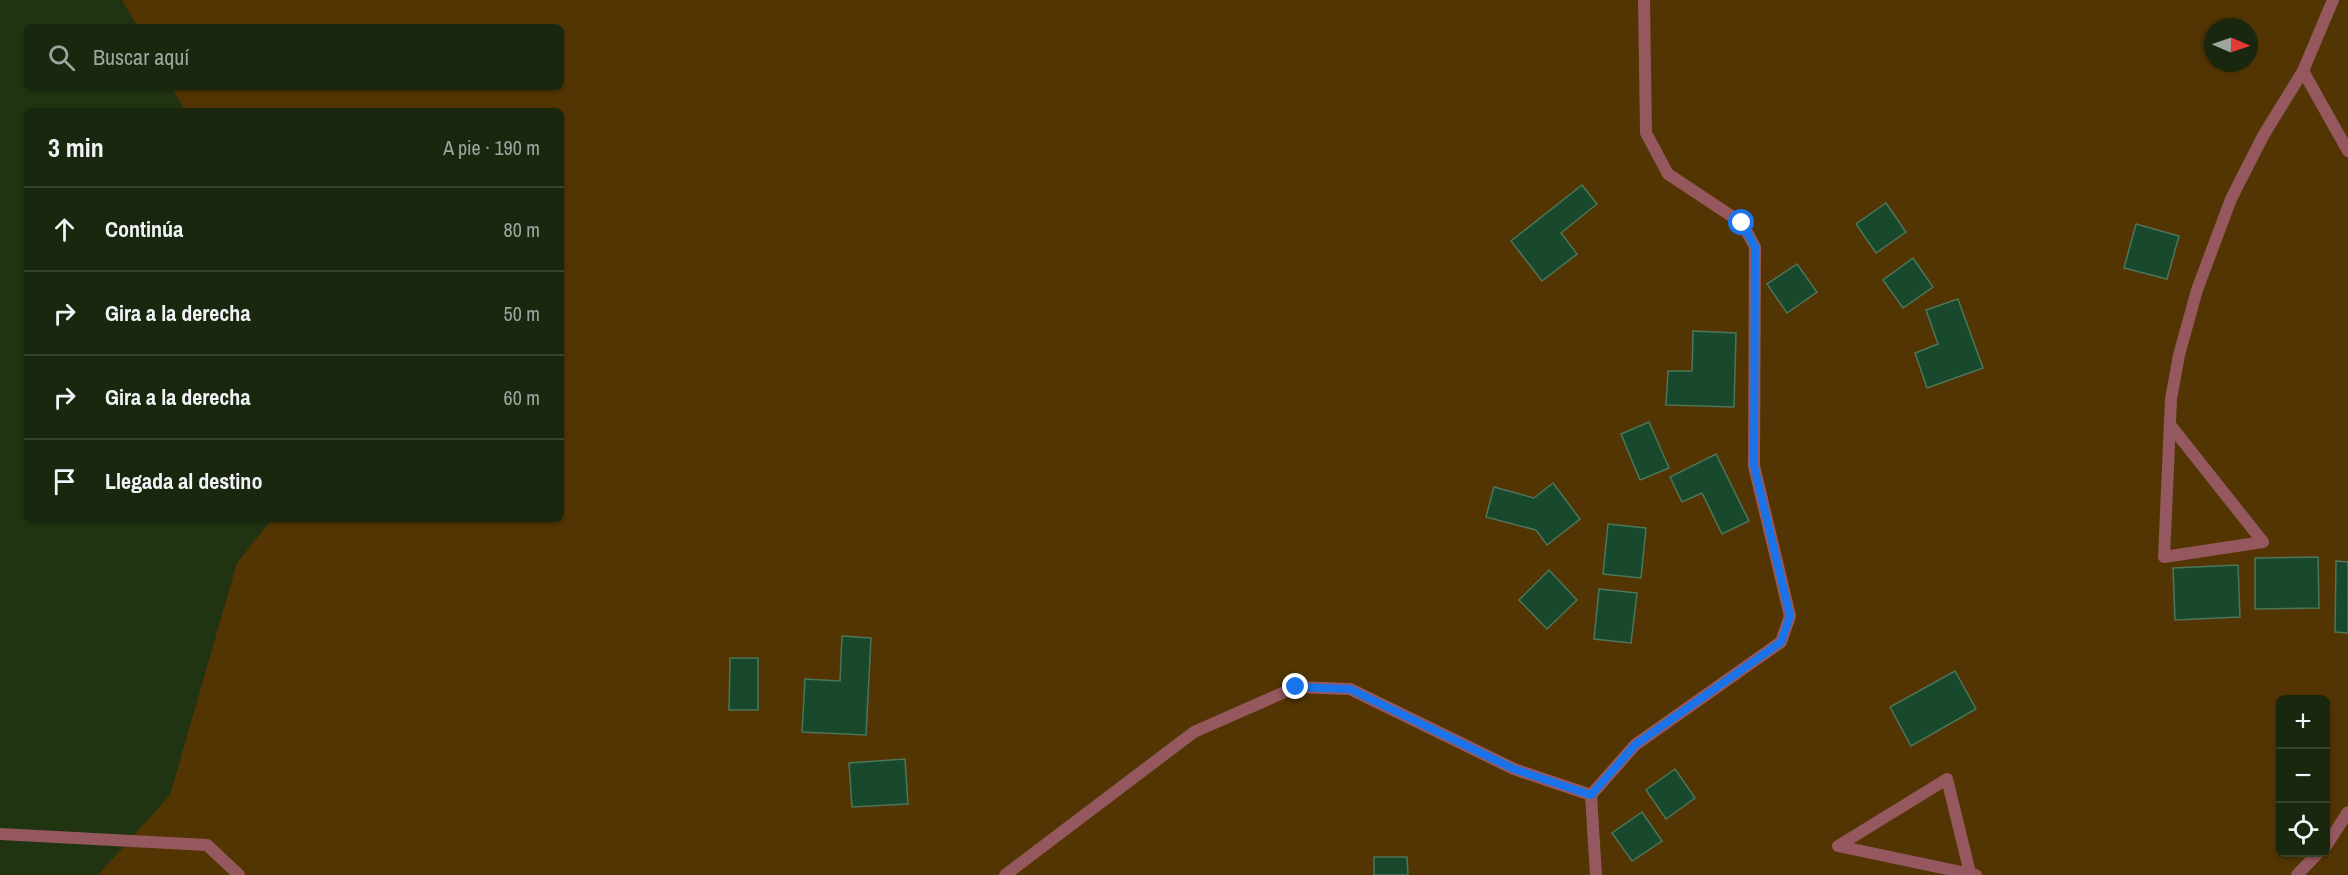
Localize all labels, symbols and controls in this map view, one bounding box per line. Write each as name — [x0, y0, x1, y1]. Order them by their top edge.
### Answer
north arrow — [2204, 18, 2258, 72]
search box — [24, 24, 564, 90]
icon: search — [45, 41, 78, 74]
text: Buscar aquí — [93, 42, 189, 72]
text: 3 min — [48, 130, 104, 165]
text: A pie · 190 m — [443, 134, 540, 161]
route start — [1728, 209, 1754, 235]
icon: ahead — [48, 213, 81, 246]
text: Continúa — [105, 214, 183, 244]
text: 80 m — [504, 216, 540, 243]
icon: right — [48, 297, 81, 330]
text: Gira a la derecha — [105, 298, 250, 328]
text: 50 m — [504, 300, 540, 327]
icon: right — [48, 381, 81, 414]
text: Gira a la derecha — [105, 382, 250, 412]
text: 60 m — [504, 384, 540, 411]
icon: arrive — [48, 465, 81, 498]
text: Llegada al destino — [105, 466, 262, 496]
route end — [1282, 673, 1308, 699]
map controls — [2276, 695, 2330, 857]
button: + — [2276, 695, 2330, 749]
button: − — [2276, 749, 2330, 803]
button: locate — [2276, 803, 2330, 857]

